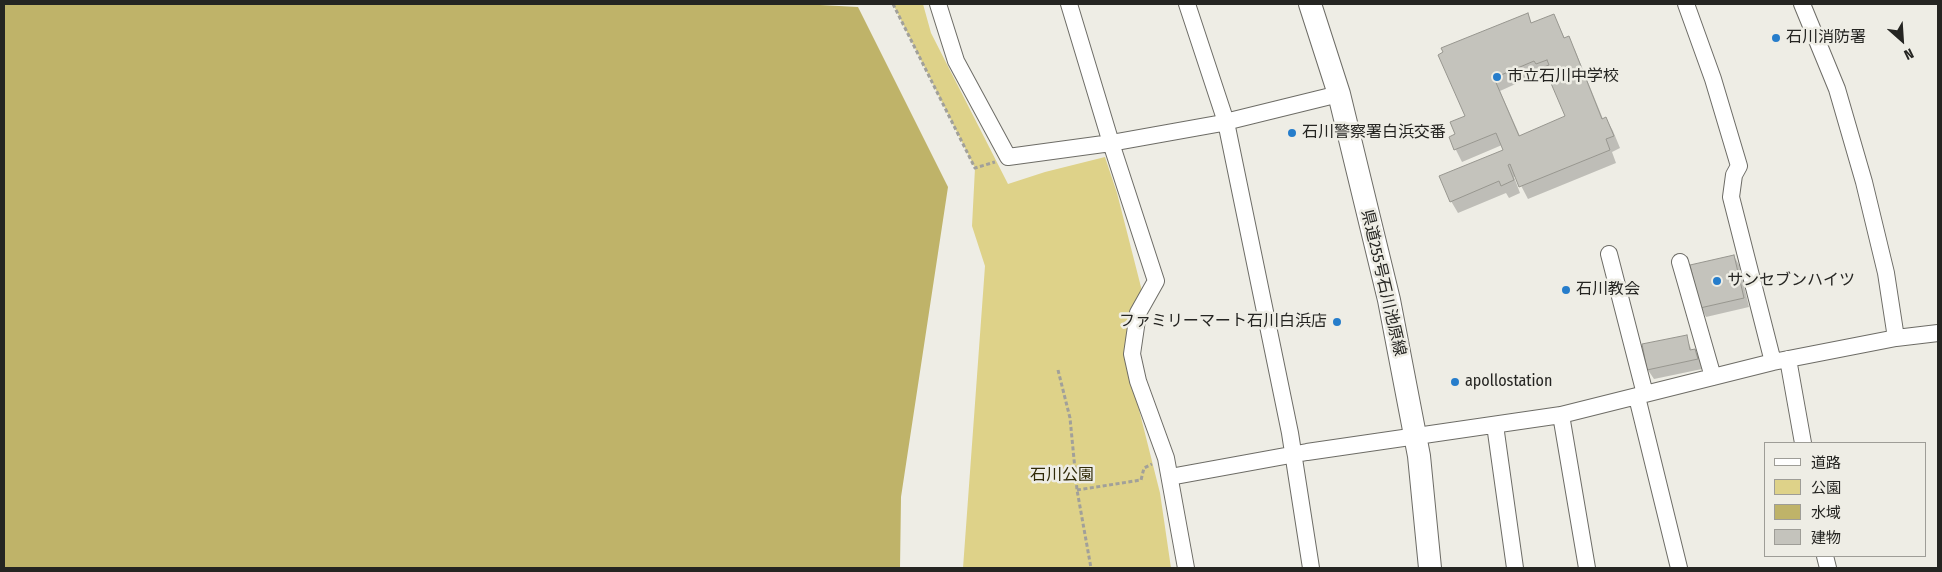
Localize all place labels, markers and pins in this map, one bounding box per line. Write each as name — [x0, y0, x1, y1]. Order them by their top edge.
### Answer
place label: 石川消防署 — [1786, 28, 1866, 48]
marker: 石川消防署 — [1770, 32, 1782, 44]
place label: 市立石川中学校 — [1507, 67, 1619, 87]
marker: 市立石川中学校 — [1491, 71, 1503, 83]
place label: 石川警察署白浜交番 — [1302, 123, 1446, 143]
marker: 石川警察署白浜交番 — [1286, 127, 1298, 139]
place label: サンセブンハイツ — [1727, 271, 1855, 291]
marker: サンセブンハイツ — [1711, 275, 1723, 287]
place label: 石川教会 — [1576, 280, 1640, 300]
marker: 石川教会 — [1560, 284, 1572, 296]
place label: ファミリーマート石川白浜店 — [1119, 312, 1327, 332]
marker: ファミリーマート石川白浜店 — [1331, 316, 1343, 328]
place label: apollostation — [1465, 372, 1552, 392]
marker: apollostation — [1449, 376, 1461, 388]

